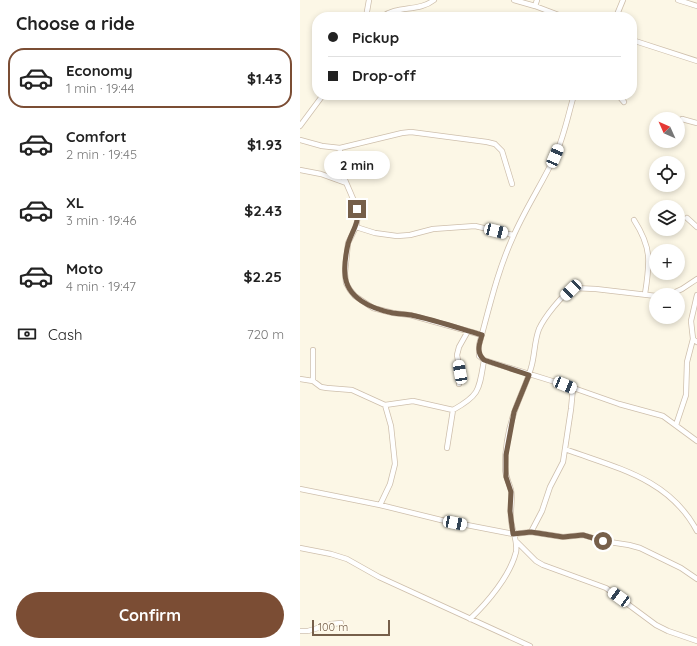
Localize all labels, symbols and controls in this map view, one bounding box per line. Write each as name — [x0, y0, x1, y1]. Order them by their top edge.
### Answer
text: Choose a ride — [16, 12, 135, 35]
text: Pickup — [352, 28, 399, 47]
icon: car — [18, 60, 54, 96]
text: Economy — [66, 61, 133, 80]
text: Drop-off — [352, 66, 416, 85]
text: $1.43 — [247, 69, 282, 88]
text: 1 min · 19:44 — [66, 80, 134, 96]
north arrow — [649, 112, 685, 148]
map controls — [649, 112, 685, 324]
icon: car — [18, 126, 54, 162]
text: Comfort — [66, 127, 127, 146]
text: $1.93 — [247, 135, 282, 154]
car — [545, 143, 565, 169]
text: 2 min · 19:45 — [66, 146, 137, 162]
callout: 2 min — [324, 151, 390, 179]
button: locate — [649, 156, 685, 192]
text: 2 min — [340, 157, 374, 173]
icon: car — [18, 192, 54, 228]
text: XL — [66, 193, 84, 212]
route end — [348, 200, 366, 218]
button: layers — [649, 200, 685, 236]
text: $2.43 — [244, 201, 282, 220]
text: 3 min · 19:46 — [66, 212, 137, 228]
car — [483, 222, 509, 240]
button: + — [649, 244, 685, 280]
icon: car — [18, 258, 54, 294]
text: Moto — [66, 259, 103, 278]
text: $2.25 — [244, 267, 282, 286]
car — [558, 277, 584, 303]
text: 4 min · 19:47 — [66, 278, 136, 294]
button: − — [649, 288, 685, 324]
icon: cash — [16, 323, 38, 345]
text: Cash — [48, 325, 82, 344]
text: 720 m — [247, 326, 284, 342]
car — [452, 359, 468, 385]
car — [552, 375, 578, 395]
car — [442, 515, 468, 531]
route start — [594, 532, 612, 550]
car — [606, 585, 632, 609]
button: Confirm — [16, 592, 284, 638]
scale bar — [312, 618, 390, 637]
text: 100 m — [318, 620, 348, 634]

